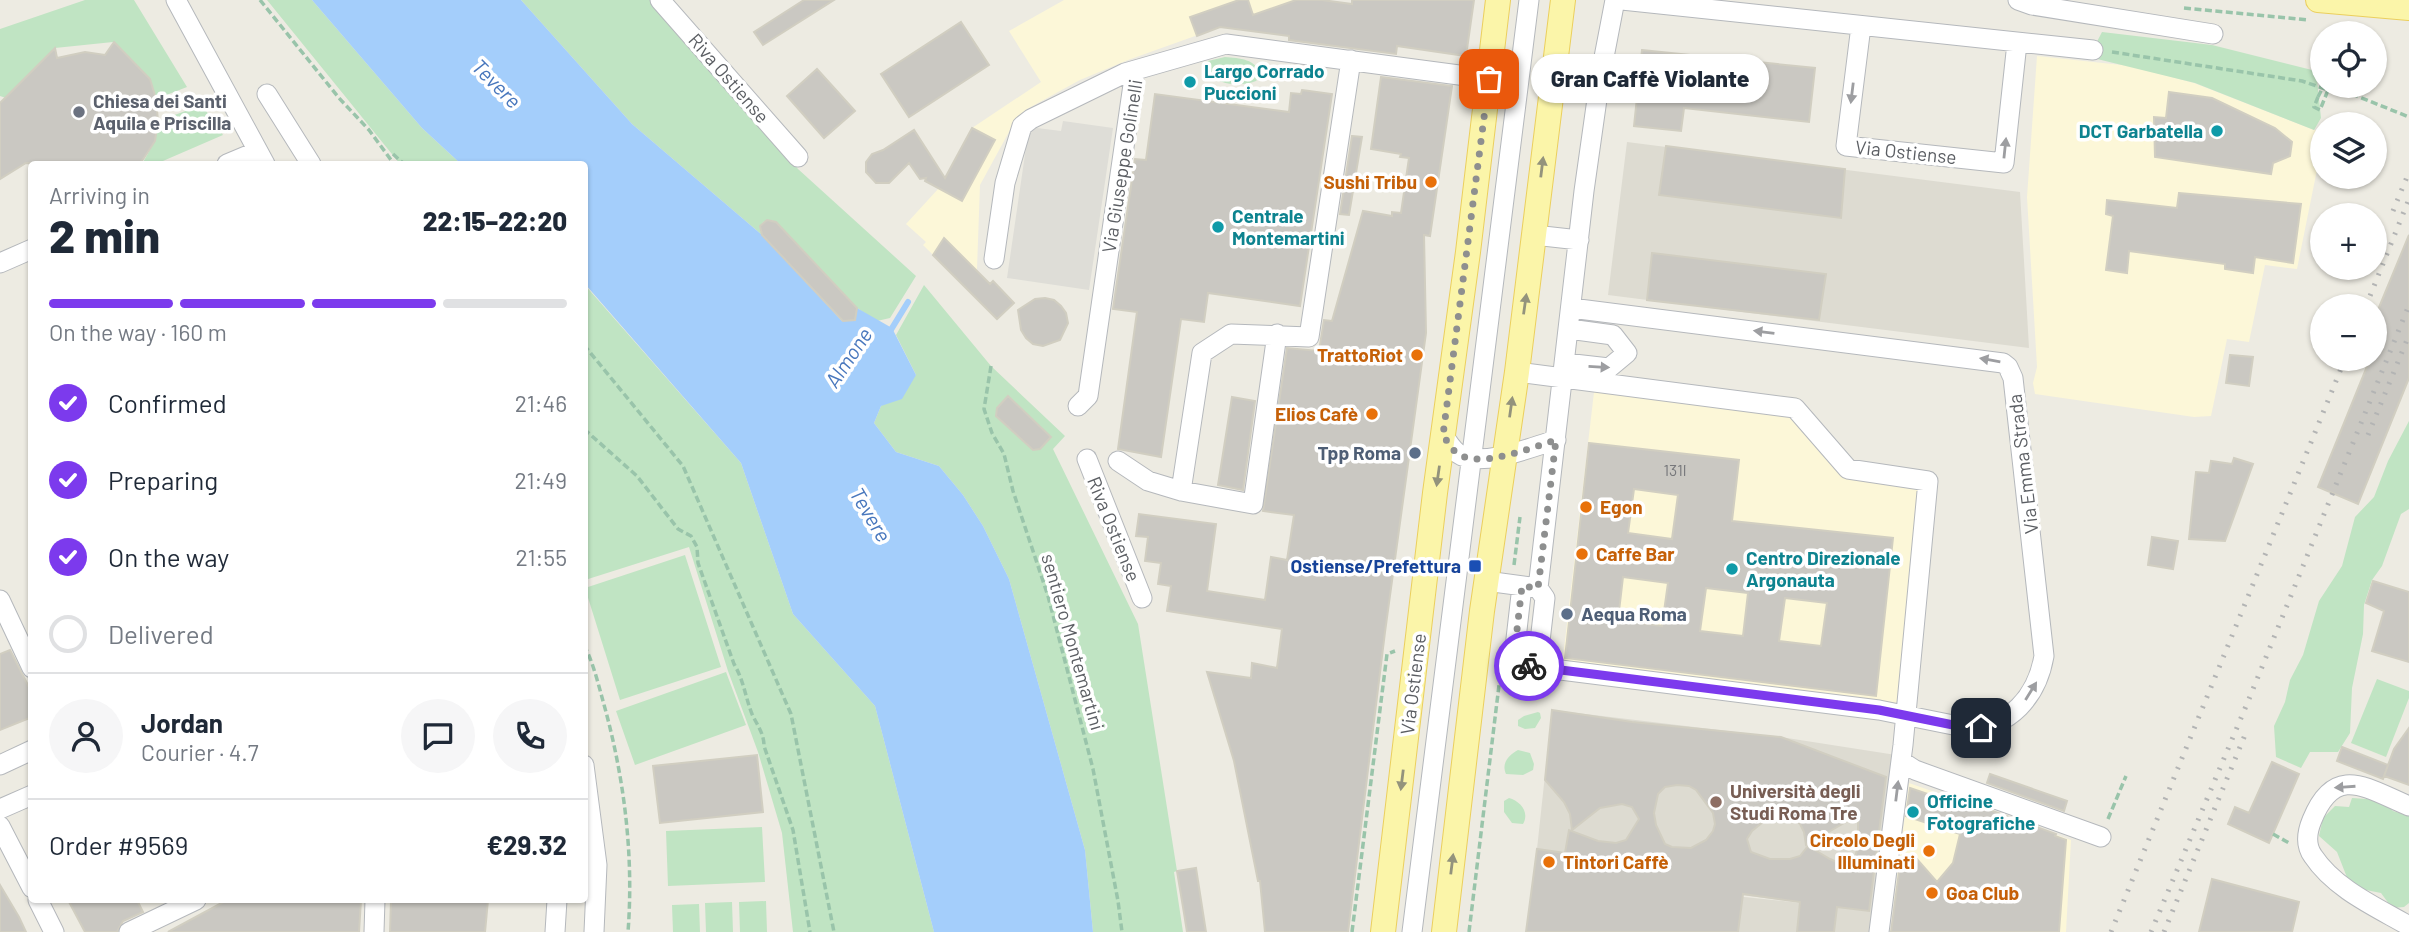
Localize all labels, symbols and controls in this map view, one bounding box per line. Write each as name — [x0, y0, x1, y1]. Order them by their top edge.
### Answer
map controls — [2310, 21, 2387, 371]
button: locate — [2310, 21, 2387, 98]
street label: Riva Ostiense — [684, 28, 775, 127]
pin — [1459, 49, 1519, 109]
water label: Tevere — [467, 53, 527, 113]
callout: Gran Caffè Violante — [1531, 55, 1769, 104]
place label: Largo Corrado Puccioni — [1204, 59, 1325, 104]
icon: bag — [1470, 60, 1508, 98]
text: Gran Caffè Violante — [1551, 64, 1749, 92]
marker: Largo Corrado Puccioni — [1182, 74, 1198, 90]
street label: Via Giuseppe Golinelli — [1096, 78, 1147, 254]
one-way arrow — [1847, 83, 1858, 105]
place label: Chiesa dei Santi Aquila e Priscilla — [93, 89, 231, 134]
marker: Chiesa dei Santi Aquila e Priscilla — [71, 104, 87, 120]
button: layers — [2310, 112, 2387, 189]
place label: DCT Garbatella — [2079, 119, 2203, 142]
marker: DCT Garbatella — [2209, 123, 2225, 139]
street label: Via Ostiense — [1854, 135, 1958, 168]
one-way arrow — [2000, 136, 2011, 158]
one-way arrow — [1537, 156, 1548, 178]
place label: Sushi Tribu — [1324, 170, 1417, 193]
marker: Sushi Tribu — [1423, 174, 1439, 190]
text: Arriving in — [49, 181, 150, 209]
button: + — [2310, 203, 2387, 280]
place label: Centrale Montemartini — [1232, 204, 1345, 249]
text: 22:15–22:20 — [423, 205, 567, 236]
text: 2 min — [49, 207, 160, 262]
marker: Centrale Montemartini — [1210, 219, 1226, 235]
one-way arrow — [1520, 293, 1531, 315]
button: − — [2310, 294, 2387, 371]
text: On the way · 160 m — [49, 318, 227, 346]
water label: Almone — [819, 323, 877, 392]
one-way arrow — [1753, 326, 1775, 337]
place label: TrattoRiot — [1317, 343, 1403, 366]
marker: TrattoRiot — [1409, 347, 1425, 363]
one-way arrow — [1979, 355, 2001, 366]
one-way arrow — [1588, 361, 1610, 372]
icon: check — [49, 384, 87, 422]
text: Confirmed — [108, 387, 227, 418]
text: 21:46 — [515, 389, 567, 417]
street label: Via Emma Strada — [2003, 393, 2042, 535]
one-way arrow — [1506, 396, 1517, 418]
place label: Elios Cafè — [1275, 402, 1358, 425]
marker: Elios Cafè — [1364, 406, 1380, 422]
place label: Tpp Roma — [1318, 441, 1401, 464]
marker: Tpp Roma — [1407, 445, 1423, 461]
house number: 131l — [1663, 460, 1687, 479]
icon: check — [49, 461, 87, 499]
text: Preparing — [108, 464, 218, 495]
one-way arrow — [1432, 465, 1443, 487]
text: 21:49 — [514, 466, 567, 494]
street label: Riva Ostiense — [1083, 473, 1146, 585]
water label: Tevere — [845, 482, 897, 546]
place label: Egon — [1600, 495, 1643, 518]
marker: Egon — [1578, 499, 1594, 515]
icon: check — [49, 538, 87, 576]
text: On the way — [108, 541, 229, 572]
place label: Caffe Bar — [1596, 542, 1675, 565]
text: 21:55 — [516, 543, 567, 571]
marker: Caffe Bar — [1574, 546, 1590, 562]
place label: Centro Direzionale Argonauta — [1746, 546, 1901, 591]
street label: sentiero Montemartini — [1037, 551, 1110, 733]
place label: Ostiense/Prefettura — [1291, 554, 1461, 577]
marker: Ostiense/Prefettura — [1467, 558, 1483, 574]
marker: Centro Direzionale Argonauta — [1724, 561, 1740, 577]
place label: Aequa Roma — [1581, 602, 1687, 625]
marker: Aequa Roma — [1559, 606, 1575, 622]
text: Delivered — [108, 618, 214, 649]
courier — [1494, 631, 1564, 701]
street label: Via Ostiense — [1395, 632, 1430, 736]
icon: bike — [1510, 647, 1548, 685]
one-way arrow — [2025, 682, 2037, 701]
pin — [1951, 698, 2011, 758]
button: person — [49, 699, 123, 773]
button: chat — [401, 699, 475, 773]
button: phone — [493, 699, 567, 773]
text: Jordan — [141, 707, 223, 738]
icon: home — [1962, 709, 2000, 747]
text: Courier · 4.7 — [141, 738, 259, 766]
one-way arrow — [1396, 769, 1407, 791]
place label: Università degli Studi Roma Tre — [1730, 779, 1861, 824]
one-way arrow — [1892, 780, 1903, 802]
one-way arrow — [2334, 782, 2356, 793]
place label: Officine Fotografiche — [1927, 789, 2035, 834]
marker: Università degli Studi Roma Tre — [1708, 794, 1724, 810]
marker: Officine Fotografiche — [1905, 804, 1921, 820]
place label: Circolo Degli Illuminati — [1810, 828, 1915, 873]
text: Order #9569 — [49, 829, 188, 860]
text: €29.32 — [487, 829, 567, 860]
marker: Circolo Degli Illuminati — [1921, 843, 1937, 859]
place label: Tintori Caffè — [1563, 850, 1669, 873]
one-way arrow — [1447, 853, 1458, 875]
marker: Tintori Caffè — [1541, 854, 1557, 870]
place label: Goa Club — [1946, 881, 2019, 904]
marker: Goa Club — [1924, 885, 1940, 901]

